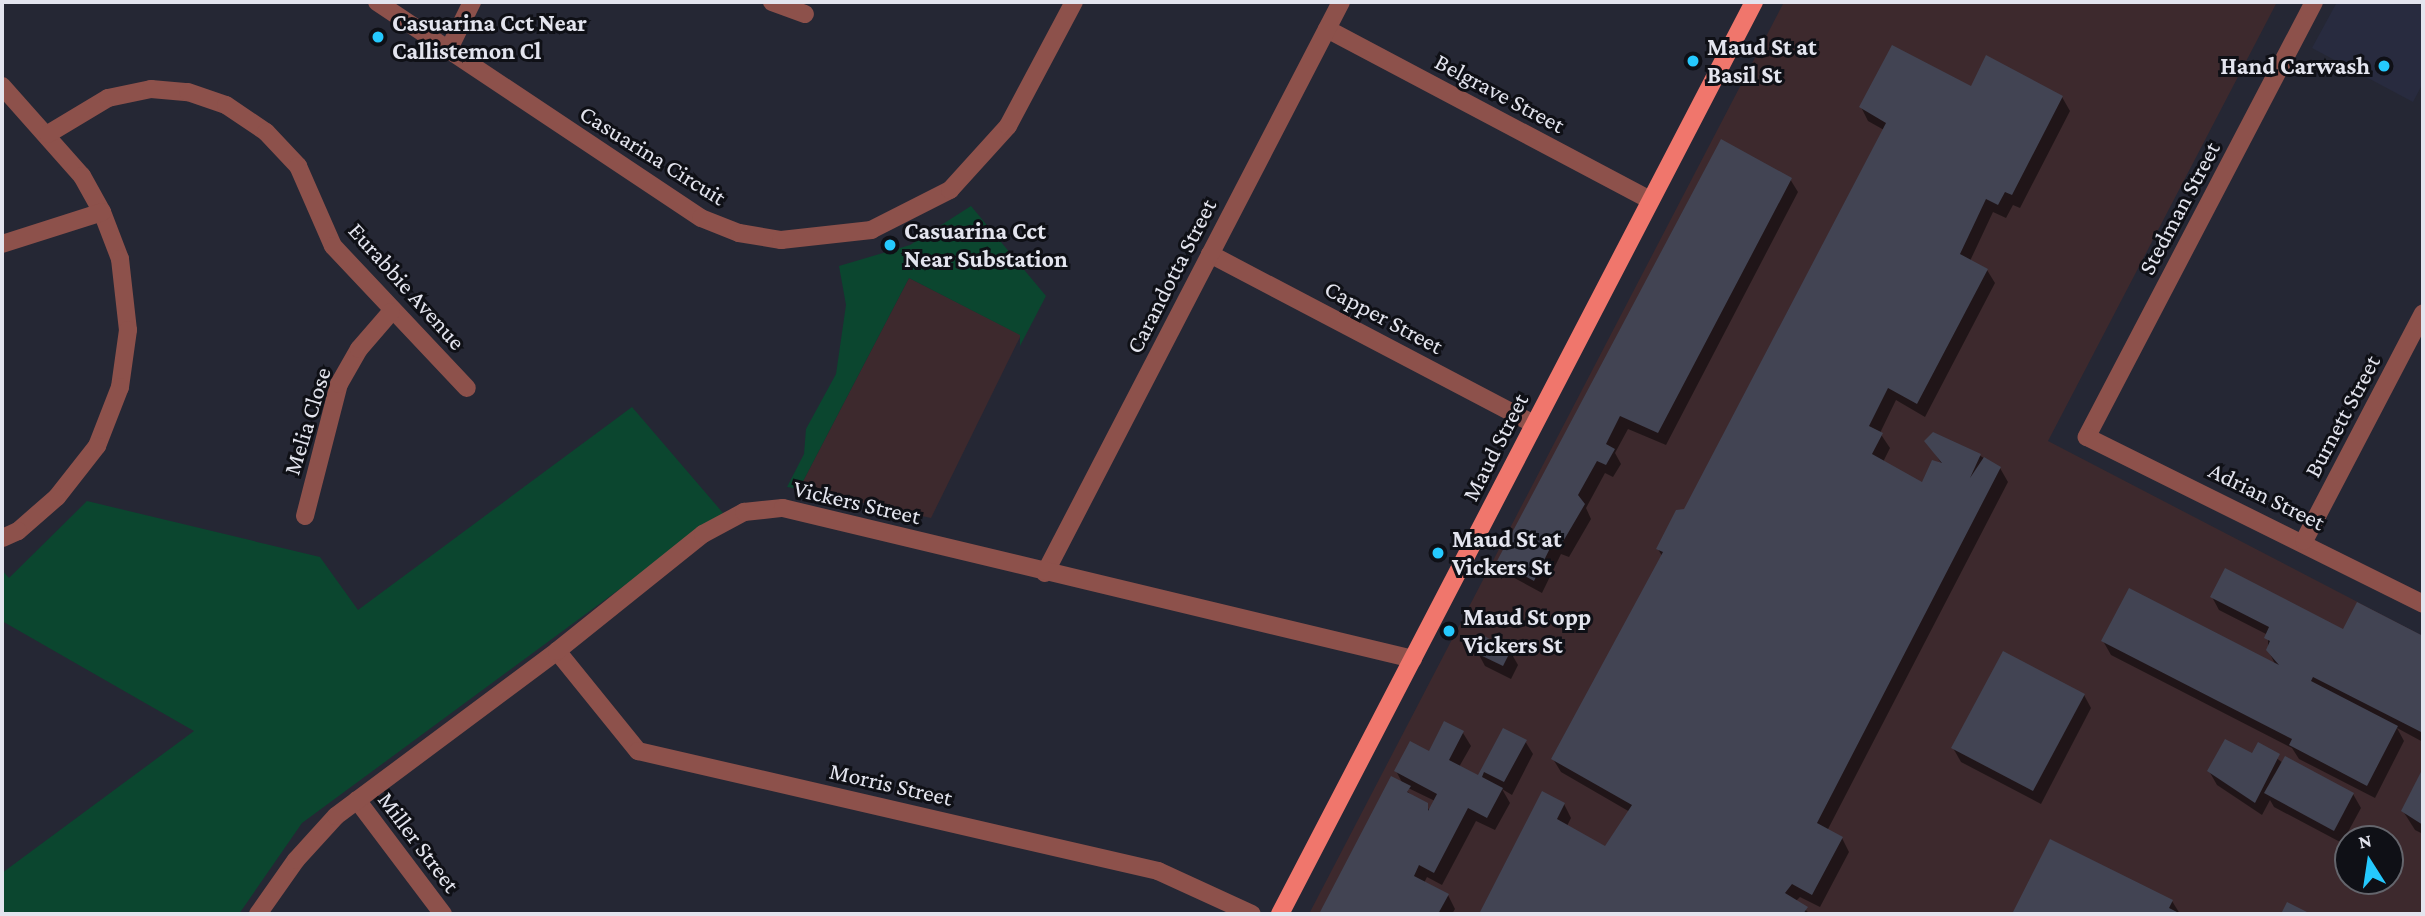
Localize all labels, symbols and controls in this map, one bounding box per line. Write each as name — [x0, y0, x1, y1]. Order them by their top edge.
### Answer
place label: Casuarina Cct Near Callistemon Cl — [392, 9, 587, 65]
marker: Casuarina Cct Near Callistemon Cl — [370, 29, 386, 45]
place label: Maud St at Basil St — [1707, 33, 1817, 89]
street label: Belgrave Street — [1430, 47, 1570, 139]
place label: Hand Carwash — [2220, 52, 2370, 80]
marker: Maud St at Basil St — [1685, 53, 1701, 69]
marker: Hand Carwash — [2376, 58, 2392, 74]
street label: Casuarina Circuit — [575, 99, 731, 211]
street label: Stedman Street — [2132, 137, 2226, 279]
street label: Carandotta Street — [1120, 194, 1222, 358]
street label: Eurabbie Avenue — [342, 216, 472, 356]
place label: Casuarina Cct Near Substation — [904, 217, 1068, 273]
marker: Casuarina Cct Near Substation — [882, 237, 898, 253]
street label: Capper Street — [1320, 274, 1448, 360]
street label: Burnett Street — [2298, 350, 2386, 482]
street label: Melia Close — [277, 364, 337, 478]
street label: Maud Street — [1456, 388, 1534, 506]
street label: Adrian Street — [2204, 455, 2330, 537]
street label: Vickers Street — [791, 473, 923, 531]
place label: Maud St at Vickers St — [1452, 525, 1562, 581]
marker: Maud St at Vickers St — [1430, 545, 1446, 561]
place label: Maud St opp Vickers St — [1463, 603, 1591, 659]
marker: Maud St opp Vickers St — [1441, 623, 1457, 639]
street label: Morris Street — [827, 756, 955, 812]
street label: Miller Street — [372, 786, 466, 898]
north arrow — [2334, 825, 2404, 895]
text: N — [2356, 829, 2373, 853]

